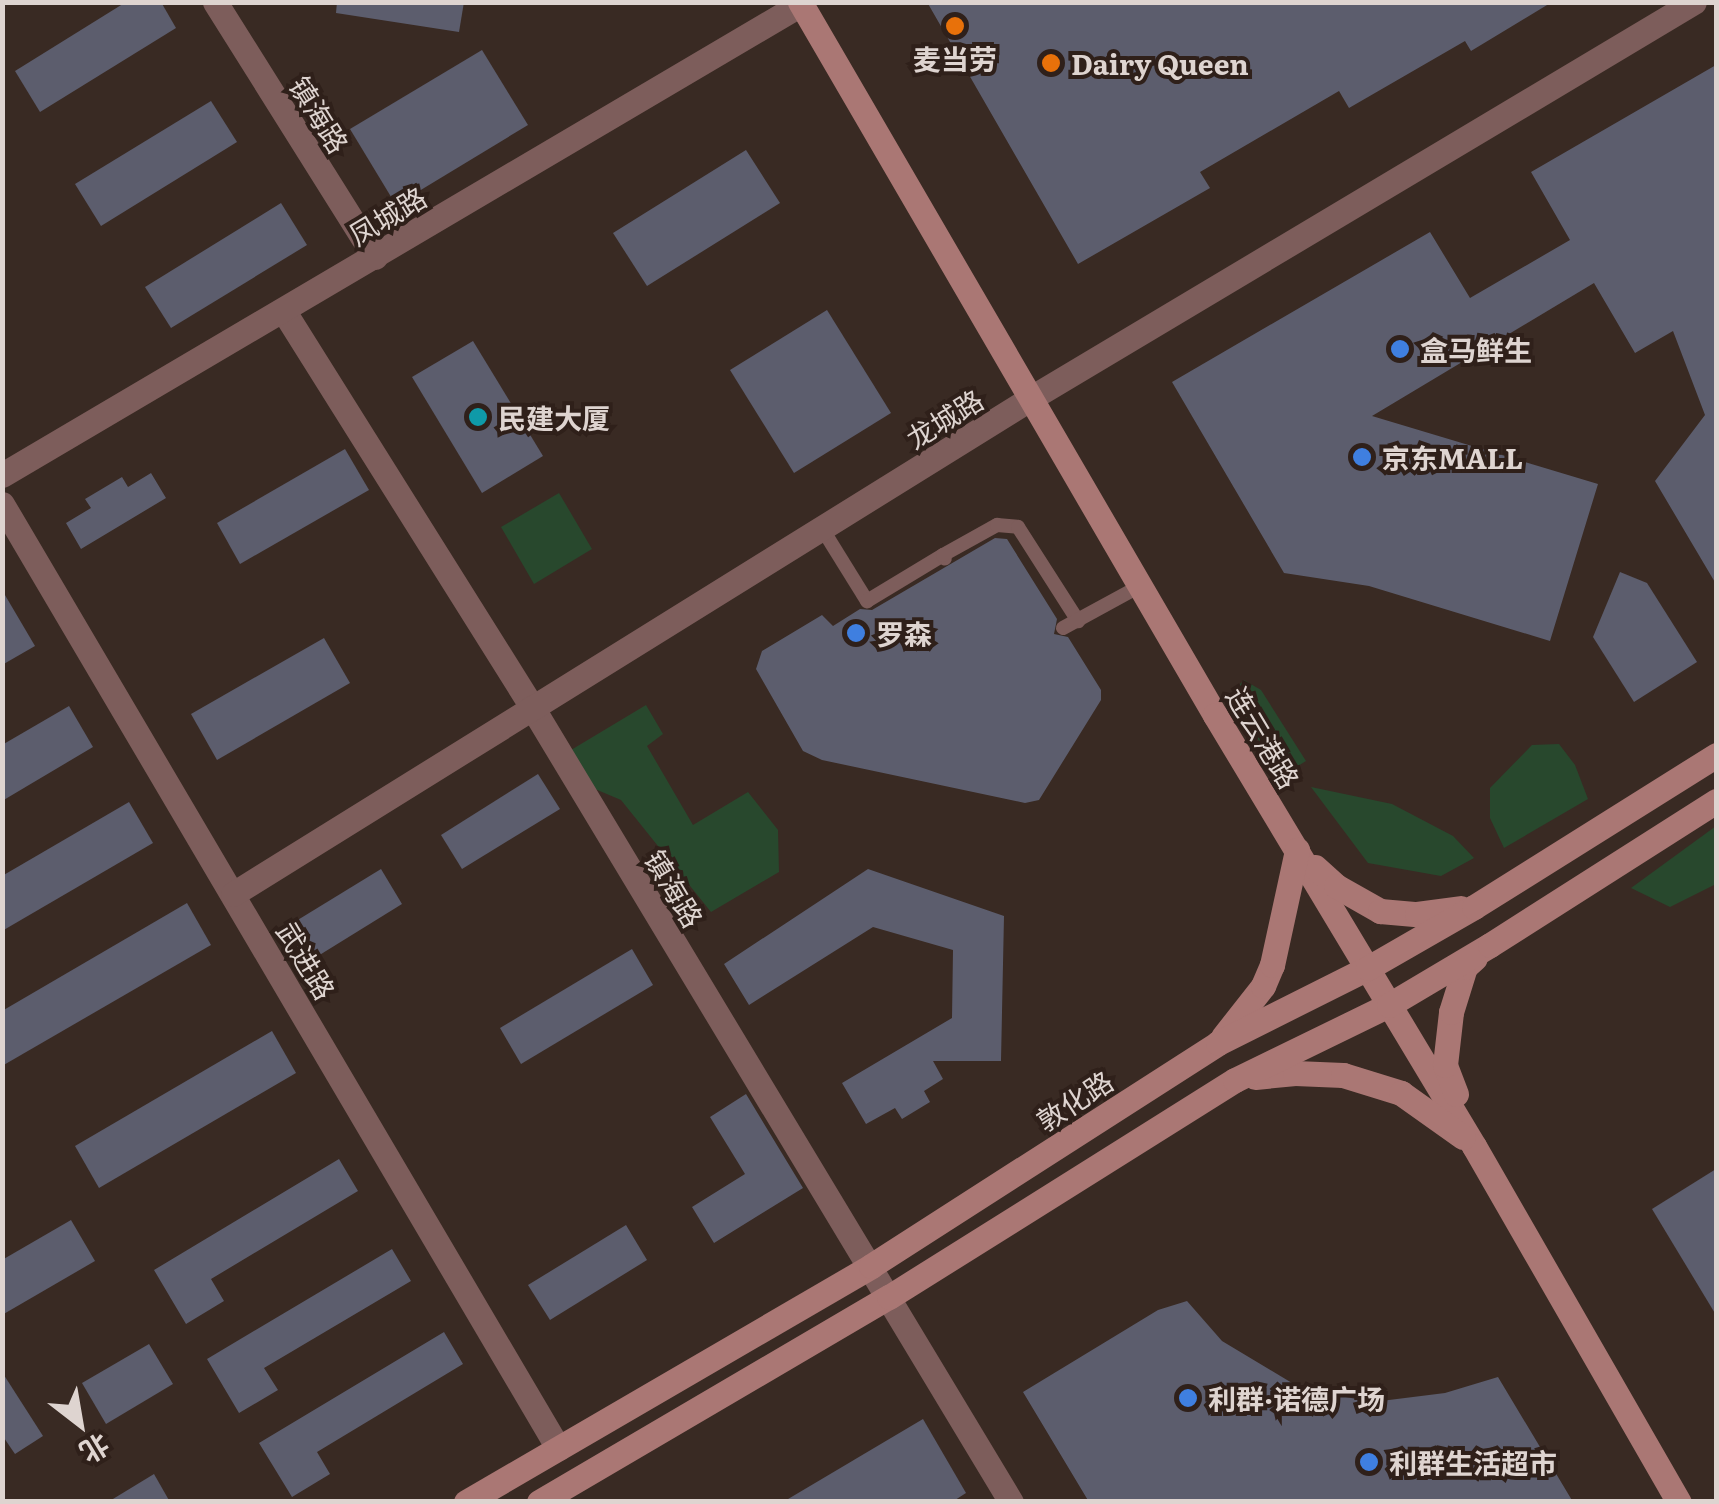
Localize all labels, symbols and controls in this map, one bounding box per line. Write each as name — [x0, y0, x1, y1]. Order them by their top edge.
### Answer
marker: 麦当劳 — [944, 15, 966, 37]
place label: 麦当劳 — [913, 41, 997, 75]
place label: Dairy Queen — [1071, 46, 1249, 80]
marker: Dairy Queen — [1040, 52, 1062, 74]
street label: 镇海路 — [283, 69, 357, 159]
street label: 凤城路 — [342, 179, 432, 251]
place label: 盒马鲜生 — [1420, 332, 1532, 366]
marker: 盒马鲜生 — [1389, 338, 1411, 360]
street label: 龙城路 — [899, 381, 989, 455]
place label: 民建大厦 — [498, 400, 610, 434]
marker: 民建大厦 — [467, 406, 489, 428]
place label: 京东MALL — [1382, 440, 1523, 474]
marker: 京东MALL — [1351, 446, 1373, 468]
place label: 罗森 — [876, 616, 932, 650]
marker: 罗森 — [845, 622, 867, 644]
street label: 连云港路 — [1221, 680, 1307, 794]
street label: 镇海路 — [639, 843, 711, 933]
street label: 武进路 — [271, 915, 343, 1005]
street label: 敦化路 — [1030, 1063, 1118, 1137]
north arrow — [30, 1374, 130, 1474]
place label: 利群·诺德广场 — [1208, 1381, 1385, 1415]
marker: 利群·诺德广场 — [1177, 1387, 1199, 1409]
text: 北 — [73, 1424, 118, 1475]
place label: 利群生活超市 — [1389, 1445, 1557, 1479]
marker: 利群生活超市 — [1358, 1451, 1380, 1473]

